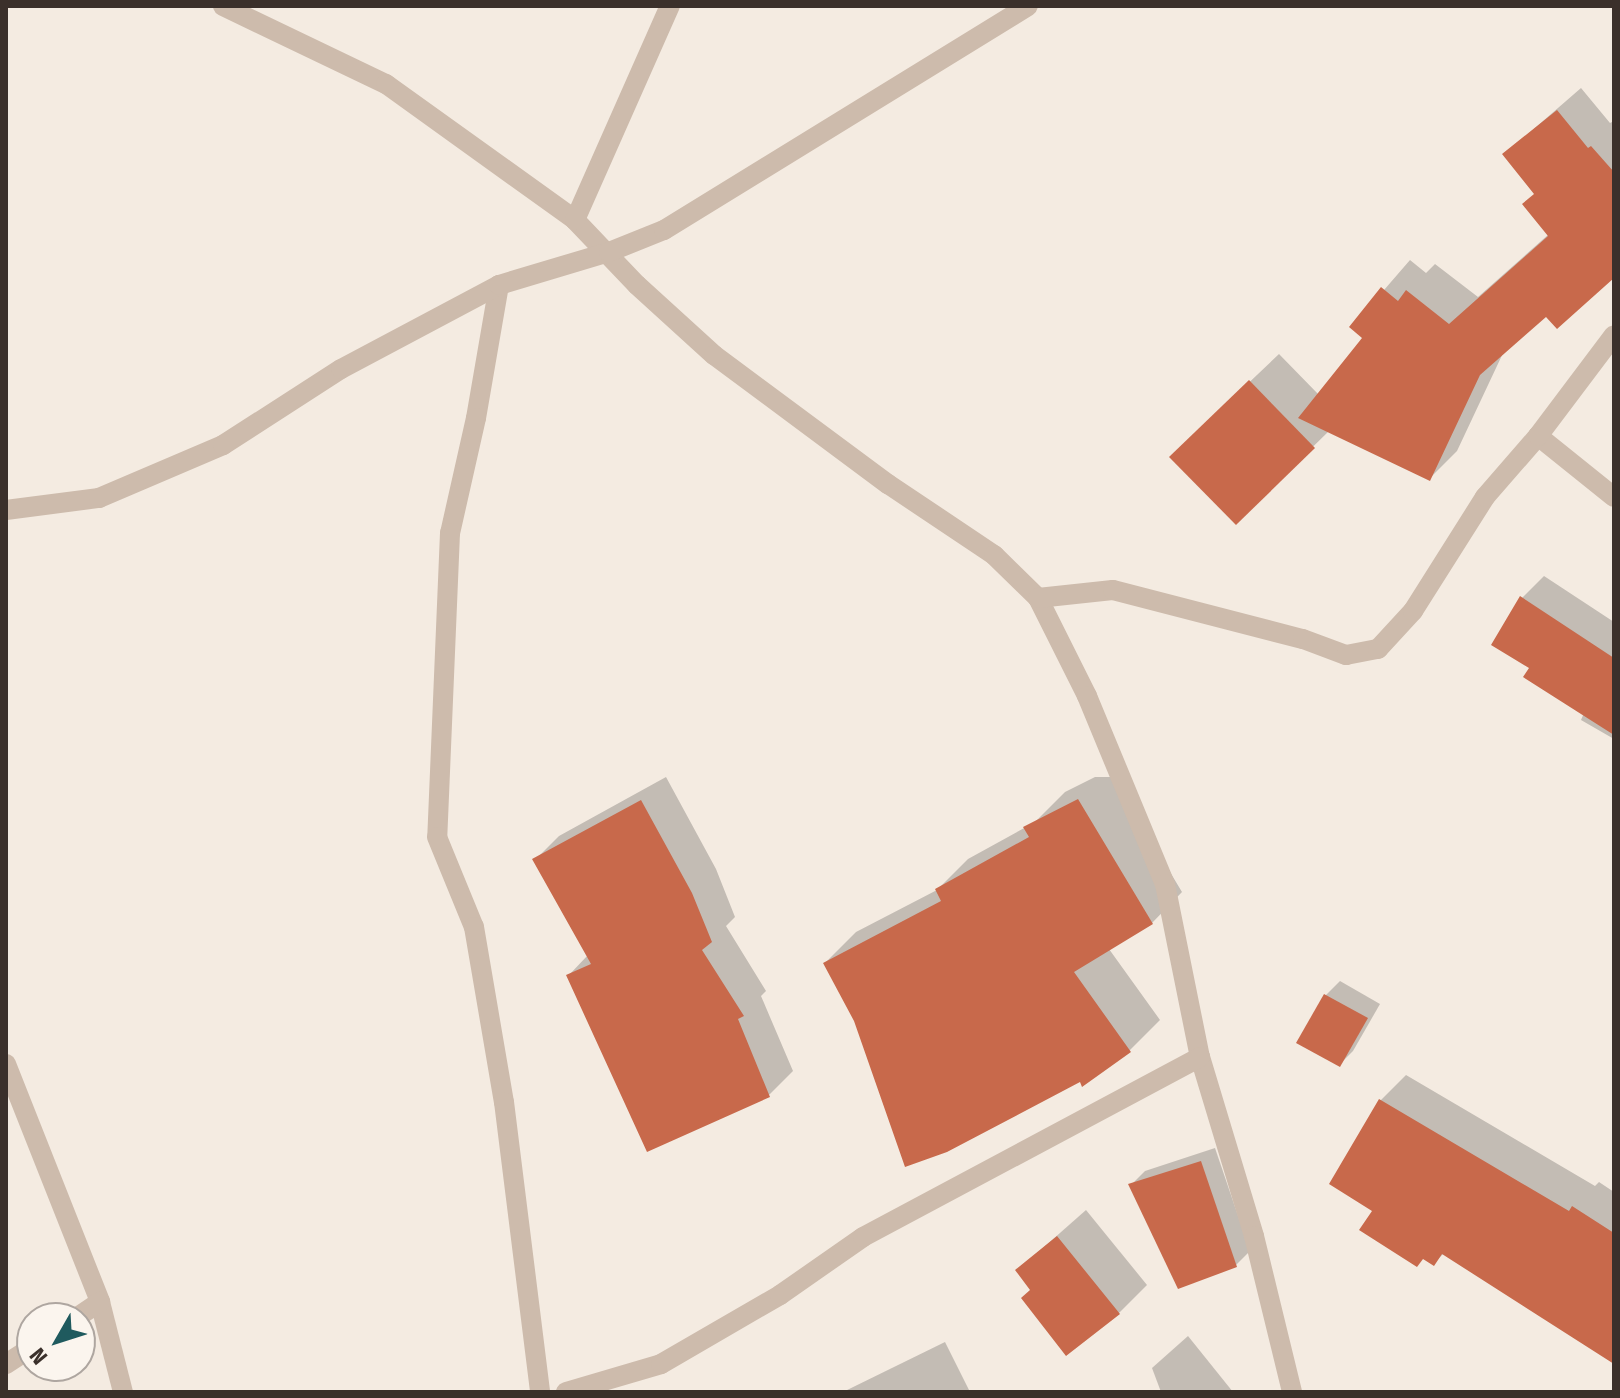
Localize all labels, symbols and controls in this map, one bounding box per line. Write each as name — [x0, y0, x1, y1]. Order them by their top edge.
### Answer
north arrow — [16, 1302, 96, 1382]
text: N — [24, 1343, 53, 1370]

